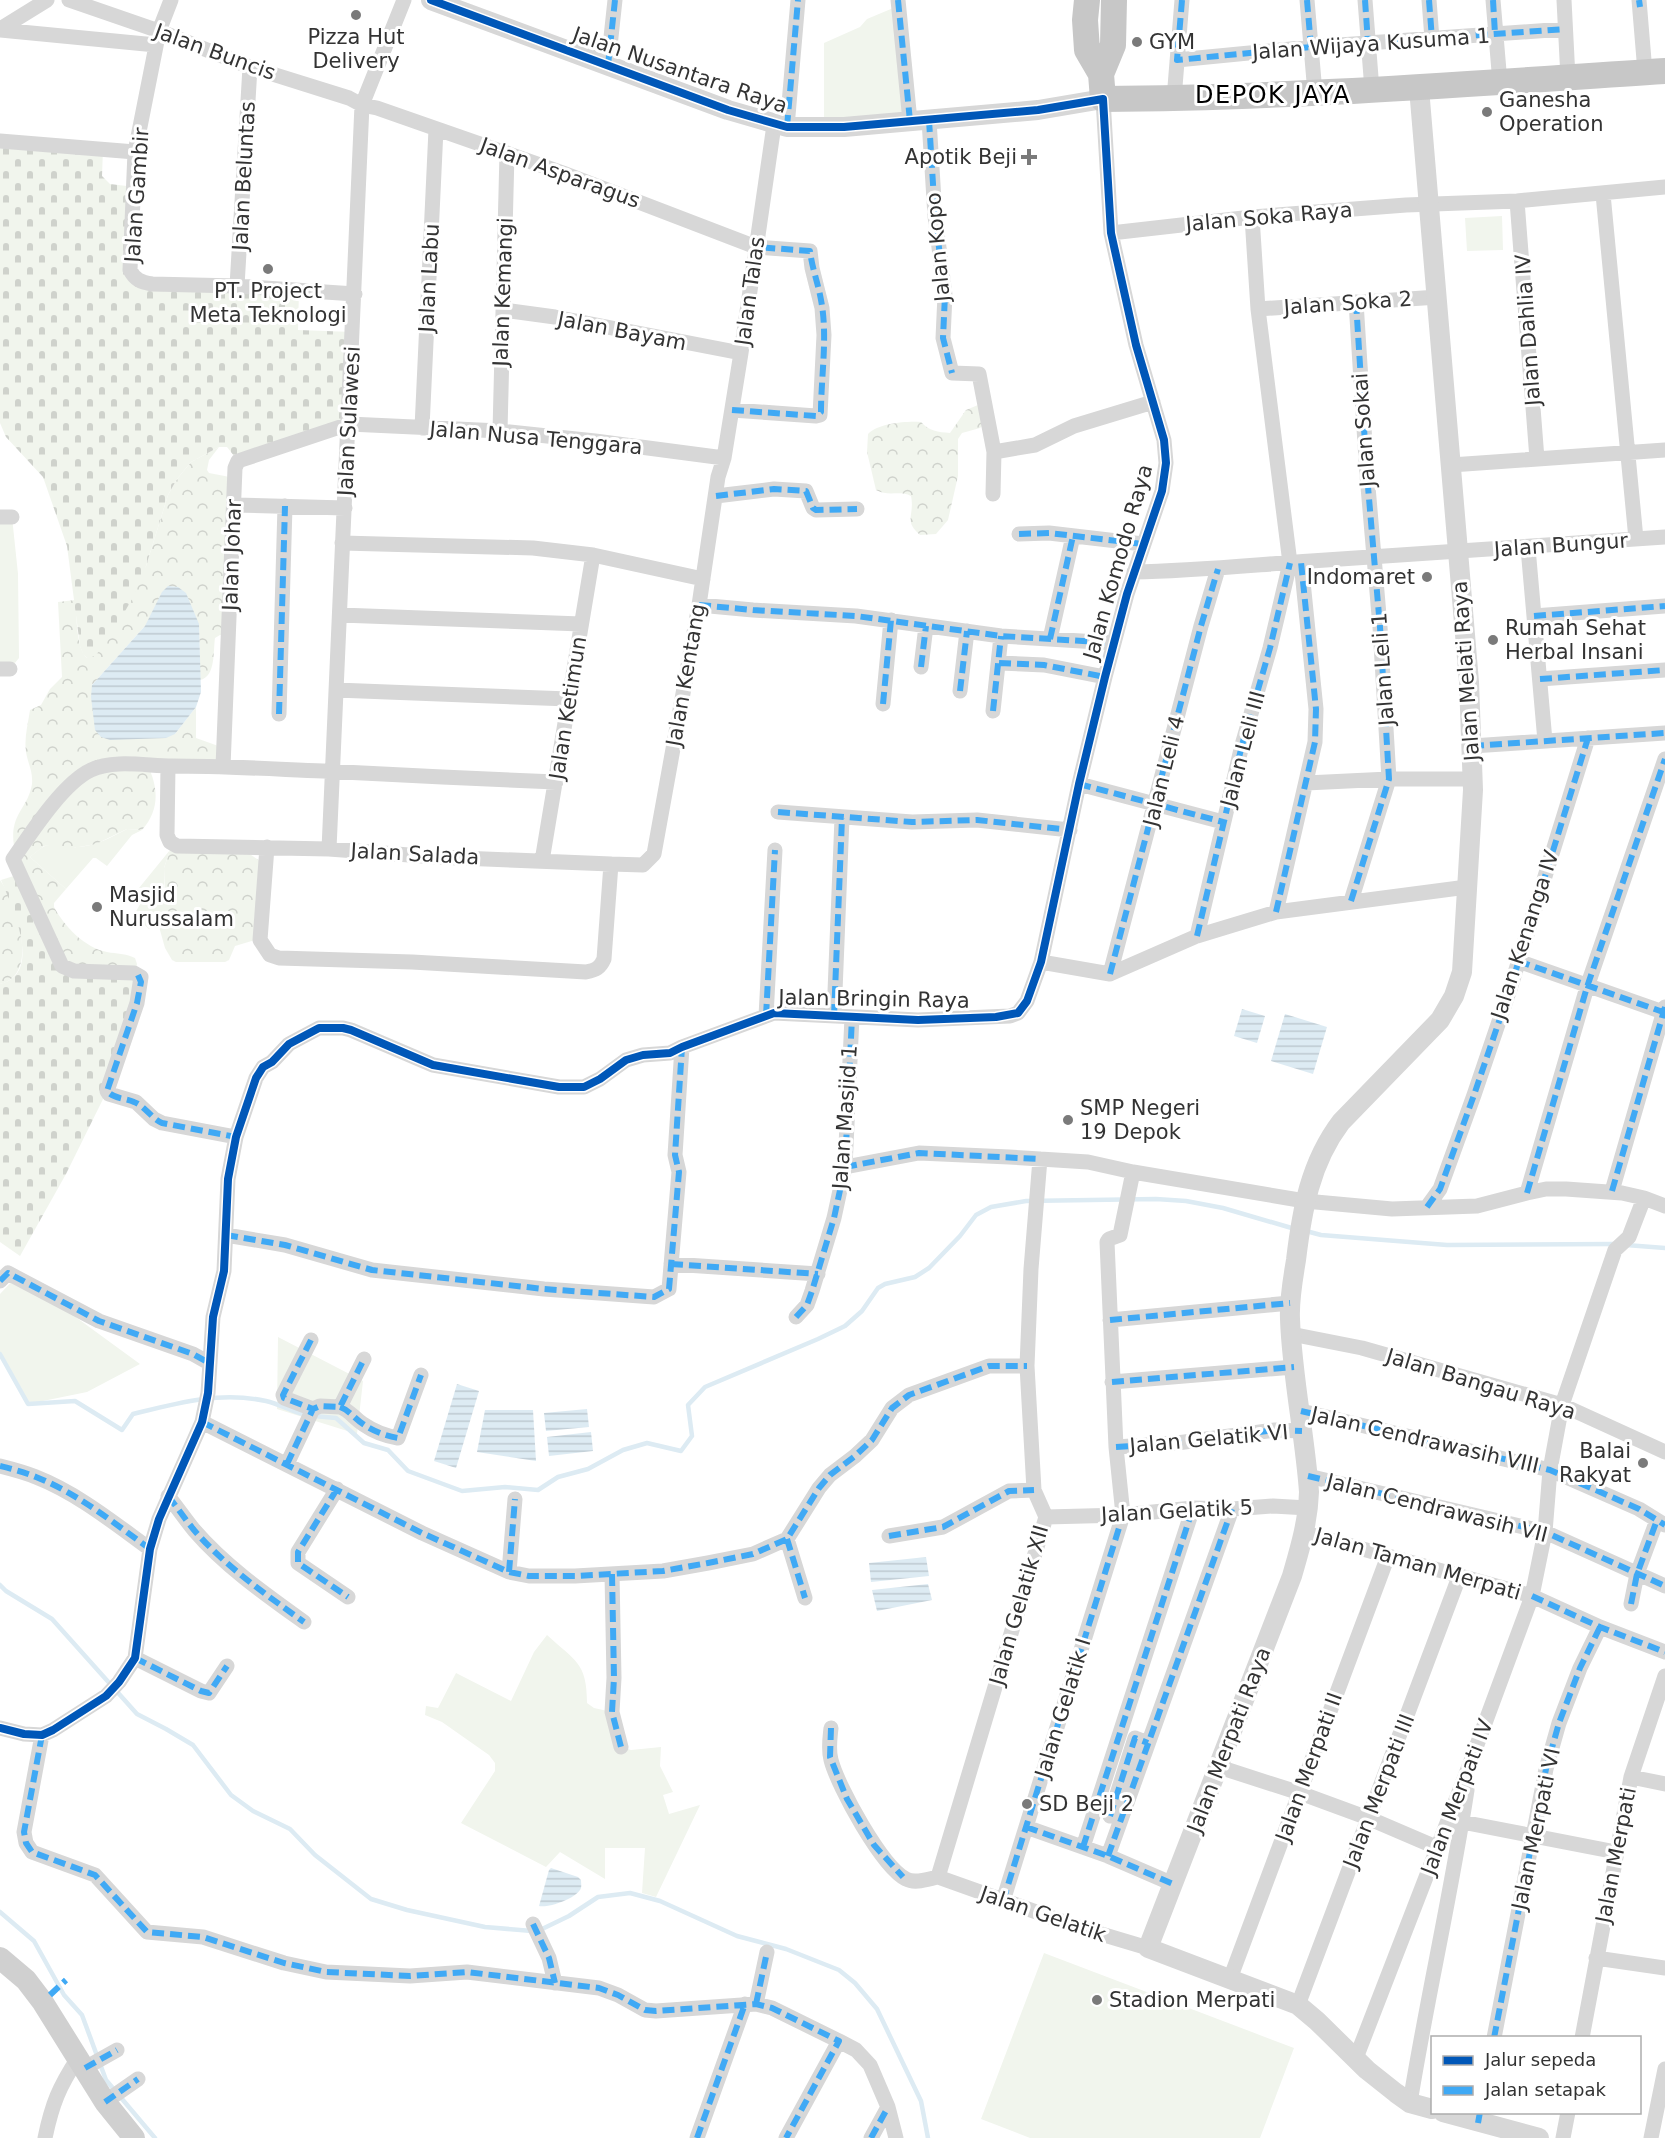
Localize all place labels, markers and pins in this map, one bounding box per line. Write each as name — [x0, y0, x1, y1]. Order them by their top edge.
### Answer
marker: Pizza Hut Delivery — [349, 8, 363, 22]
place label: Pizza Hut Delivery — [308, 25, 404, 73]
place label: GYM — [1149, 30, 1195, 54]
marker: GYM — [1130, 35, 1144, 49]
place label: Ganesha Operation — [1499, 88, 1604, 136]
marker: Ganesha Operation — [1480, 105, 1494, 119]
place label: Apotik Beji — [905, 145, 1017, 169]
marker: Apotik Beji — [1022, 150, 1036, 164]
marker: PT. Project Meta Teknologi — [261, 262, 275, 276]
place label: PT. Project Meta Teknologi — [189, 279, 347, 327]
place label: Indomaret — [1307, 565, 1415, 589]
marker: Indomaret — [1420, 570, 1434, 584]
place label: Rumah Sehat Herbal Insani — [1505, 616, 1646, 664]
marker: Rumah Sehat Herbal Insani — [1486, 633, 1500, 647]
place label: Masjid Nurussalam — [109, 883, 234, 931]
marker: Masjid Nurussalam — [90, 900, 104, 914]
place label: SMP Negeri 19 Depok — [1080, 1096, 1200, 1144]
marker: SMP Negeri 19 Depok — [1061, 1113, 1075, 1127]
place label: Balai Rakyat — [1559, 1439, 1631, 1487]
marker: Balai Rakyat — [1636, 1456, 1650, 1470]
place label: SD Beji 2 — [1039, 1792, 1134, 1816]
marker: SD Beji 2 — [1020, 1797, 1034, 1811]
place label: Stadion Merpati — [1109, 1988, 1275, 2012]
marker: Stadion Merpati — [1090, 1993, 1104, 2007]

